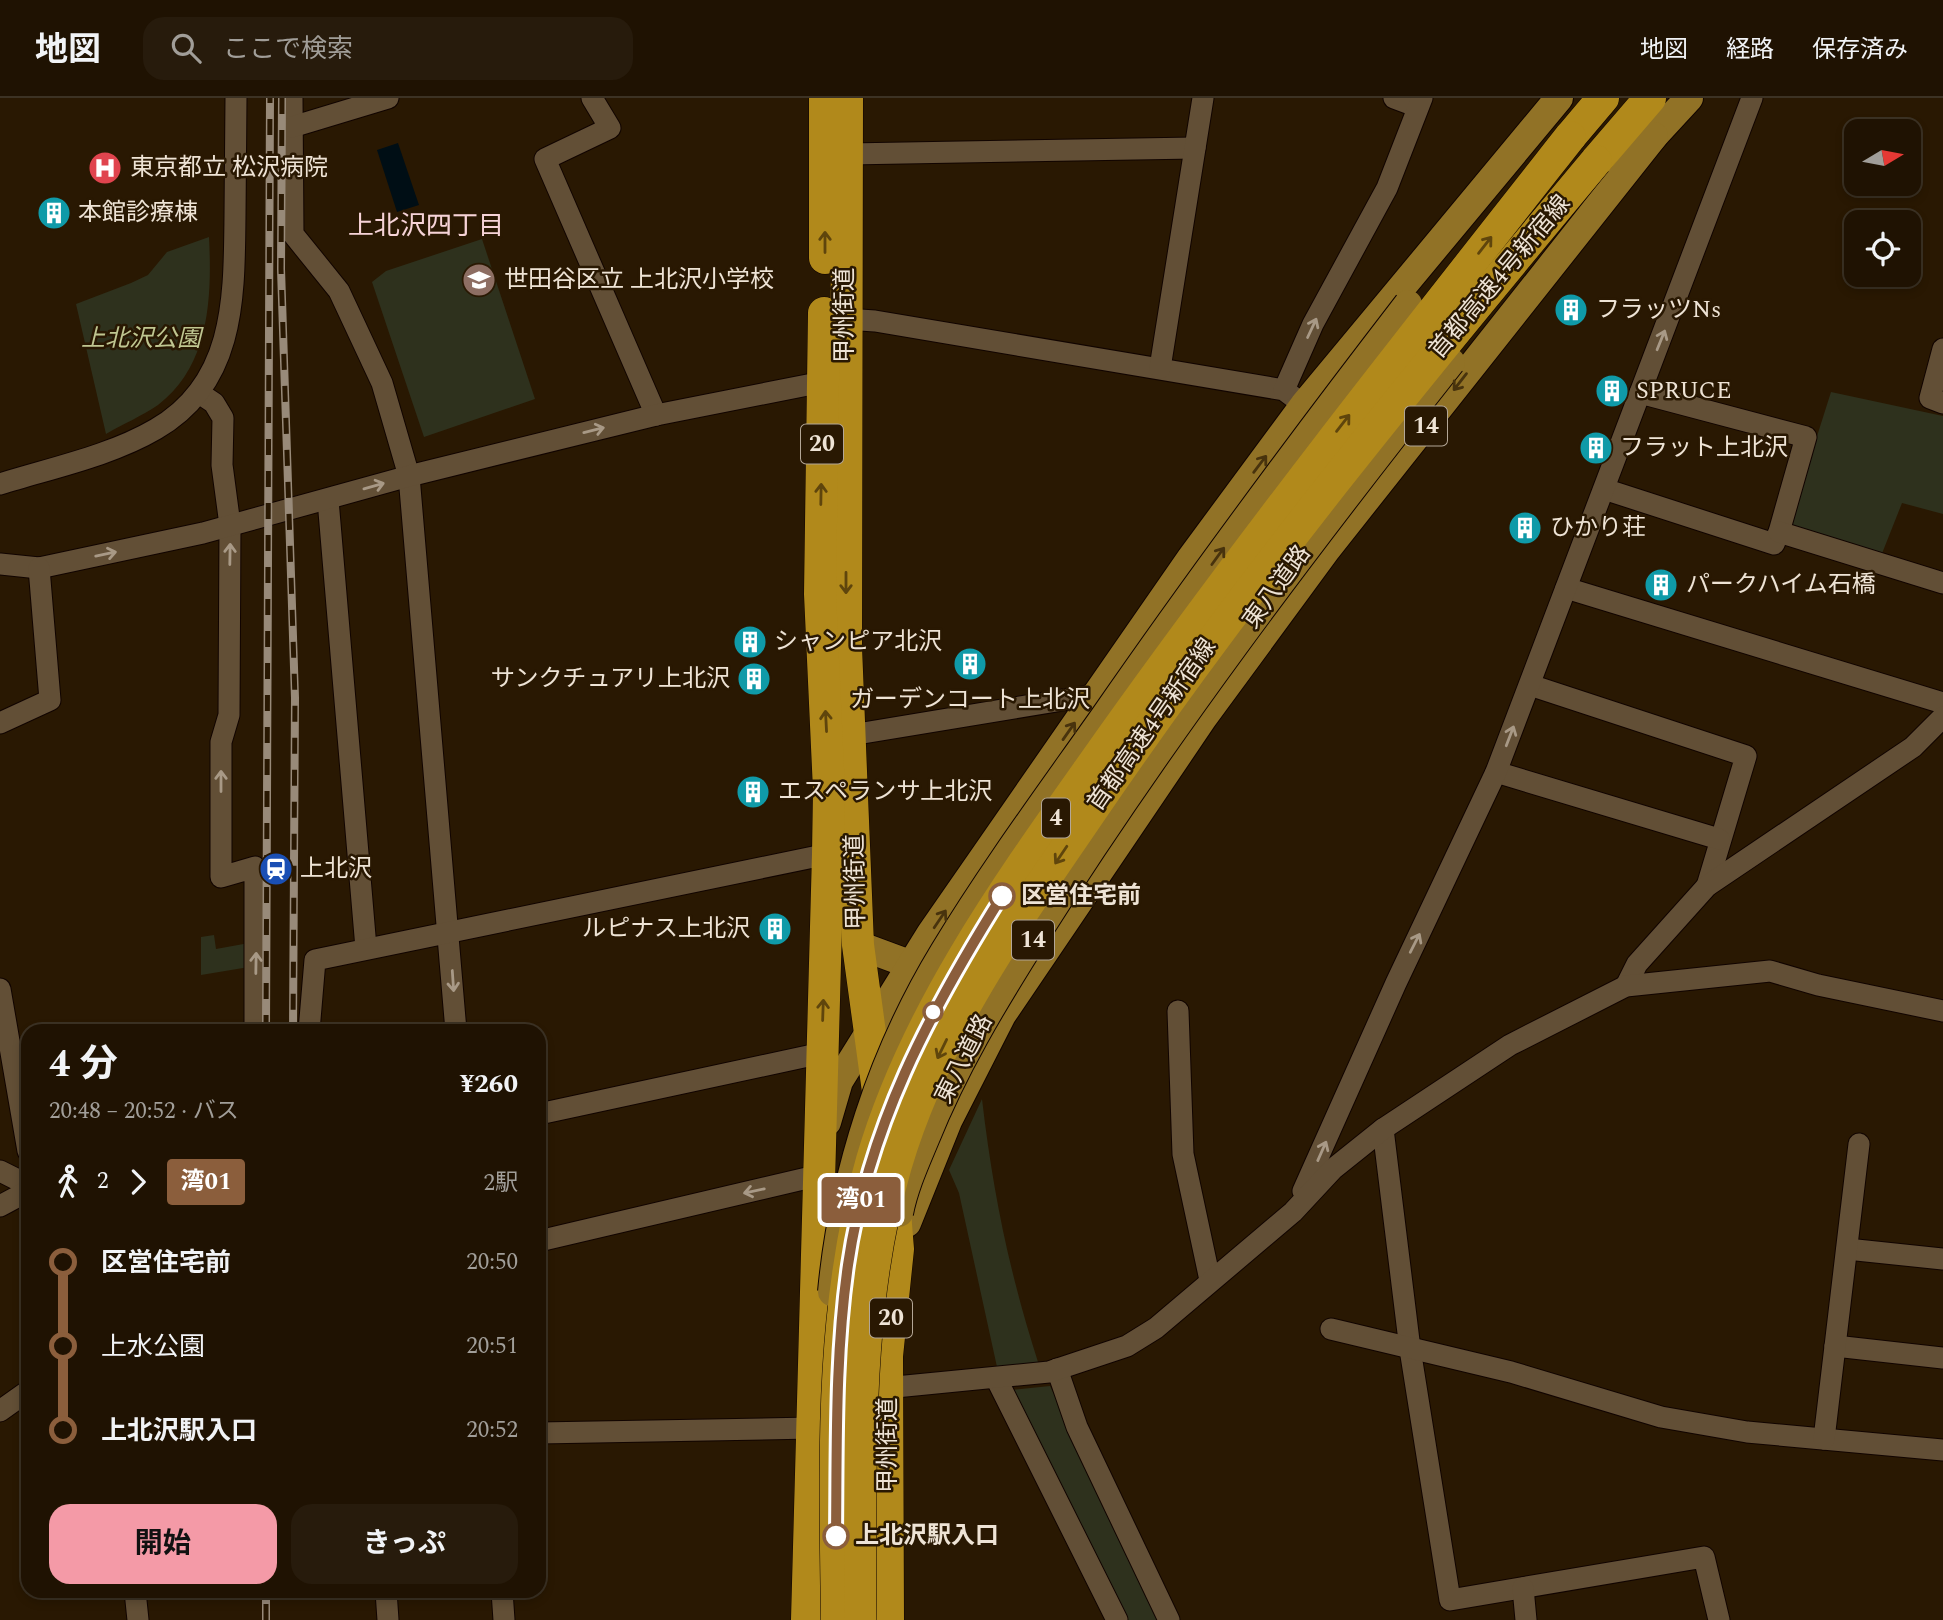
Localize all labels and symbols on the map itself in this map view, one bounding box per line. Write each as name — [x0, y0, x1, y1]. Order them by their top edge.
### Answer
north arrow — [1844, 119, 1922, 196]
hospital icon: 東京都立 松沢病院 — [86, 149, 124, 187]
place label: 東京都立 松沢病院 — [130, 150, 328, 186]
street label: 首都高速4号新宿線 — [1421, 187, 1579, 367]
building icon: 本館診療棟 — [35, 194, 73, 232]
place label: 本館診療棟 — [78, 195, 198, 231]
district label: 上北沢四丁目 — [348, 206, 504, 246]
one-way arrow — [818, 231, 832, 254]
one-way arrow — [1477, 236, 1493, 254]
school or university icon: 世田谷区立 上北沢小学校 — [460, 261, 498, 299]
place label: 世田谷区立 上北沢小学校 — [504, 262, 774, 298]
street label: 甲州街道 — [827, 267, 863, 363]
building icon: フラッツNs — [1552, 291, 1590, 329]
place label: フラッツNs — [1596, 292, 1721, 328]
one-way arrow — [1306, 318, 1319, 339]
park label: 上北沢公園 — [81, 321, 204, 357]
one-way arrow — [1655, 330, 1668, 352]
building icon: SPRUCE — [1593, 372, 1631, 410]
one-way arrow — [1453, 373, 1468, 391]
place label: SPRUCE — [1636, 373, 1732, 409]
road number: 14 — [1405, 406, 1447, 446]
one-way arrow — [1336, 414, 1351, 433]
one-way arrow — [583, 423, 605, 436]
road number: 20 — [801, 424, 843, 464]
building icon: フラット上北沢 — [1577, 429, 1615, 467]
place label: フラット上北沢 — [1620, 430, 1788, 466]
one-way arrow — [1253, 455, 1268, 474]
one-way arrow — [363, 479, 385, 492]
one-way arrow — [814, 483, 828, 506]
building icon: ひかり荘 — [1506, 509, 1544, 547]
place label: ひかり荘 — [1550, 510, 1646, 546]
street label: 東八道路 — [1234, 538, 1320, 636]
one-way arrow — [223, 543, 237, 566]
one-way arrow — [94, 546, 117, 560]
one-way arrow — [1210, 547, 1225, 566]
building icon: パークハイム石橋 — [1642, 566, 1680, 604]
place label: パークハイム石橋 — [1686, 567, 1876, 603]
one-way arrow — [839, 571, 853, 594]
building icon: シャンピア北沢 — [731, 623, 769, 661]
place label: シャンピア北沢 — [774, 624, 942, 660]
street label: 首都高速4号新宿線 — [1079, 631, 1225, 819]
building icon: ガーデンコート上北沢 — [951, 645, 989, 683]
building icon: サンクチュアリ上北沢 — [735, 660, 773, 698]
place label: サンクチュアリ上北沢 — [490, 661, 730, 697]
place label: ガーデンコート上北沢 — [850, 682, 1090, 718]
one-way arrow — [819, 710, 832, 733]
one-way arrow — [1061, 722, 1076, 741]
one-way arrow — [1505, 726, 1518, 748]
one-way arrow — [214, 770, 228, 793]
building icon: エスペランサ上北沢 — [734, 773, 772, 811]
place label: エスペランサ上北沢 — [778, 774, 992, 810]
road number: 4 — [1042, 798, 1070, 838]
street label: 甲州街道 — [837, 834, 875, 930]
one-way arrow — [1054, 845, 1068, 865]
station icon: 上北沢 — [257, 850, 295, 888]
place label: 上北沢 — [300, 851, 372, 887]
place label: 区営住宅前 — [1021, 878, 1141, 914]
marker: 区営住宅前 — [989, 883, 1015, 909]
building icon: ルピナス上北沢 — [756, 910, 794, 948]
one-way arrow — [933, 910, 948, 929]
place label: ルピナス上北沢 — [582, 911, 750, 947]
road number: 14 — [1012, 920, 1054, 960]
one-way arrow — [1409, 933, 1423, 954]
one-way arrow — [249, 951, 262, 974]
one-way arrow — [447, 969, 460, 991]
one-way arrow — [817, 999, 830, 1022]
unlabelled marker — [923, 1002, 943, 1022]
street label: 東八道路 — [926, 1008, 1002, 1110]
one-way arrow — [934, 1038, 948, 1059]
one-way arrow — [1317, 1140, 1330, 1162]
line badge: 湾01 — [821, 1177, 901, 1223]
one-way arrow — [743, 1184, 766, 1198]
road number: 20 — [870, 1298, 912, 1338]
street label: 甲州街道 — [870, 1397, 906, 1493]
place label: 上北沢駅入口 — [855, 1518, 999, 1554]
marker: 上北沢駅入口 — [823, 1523, 849, 1549]

